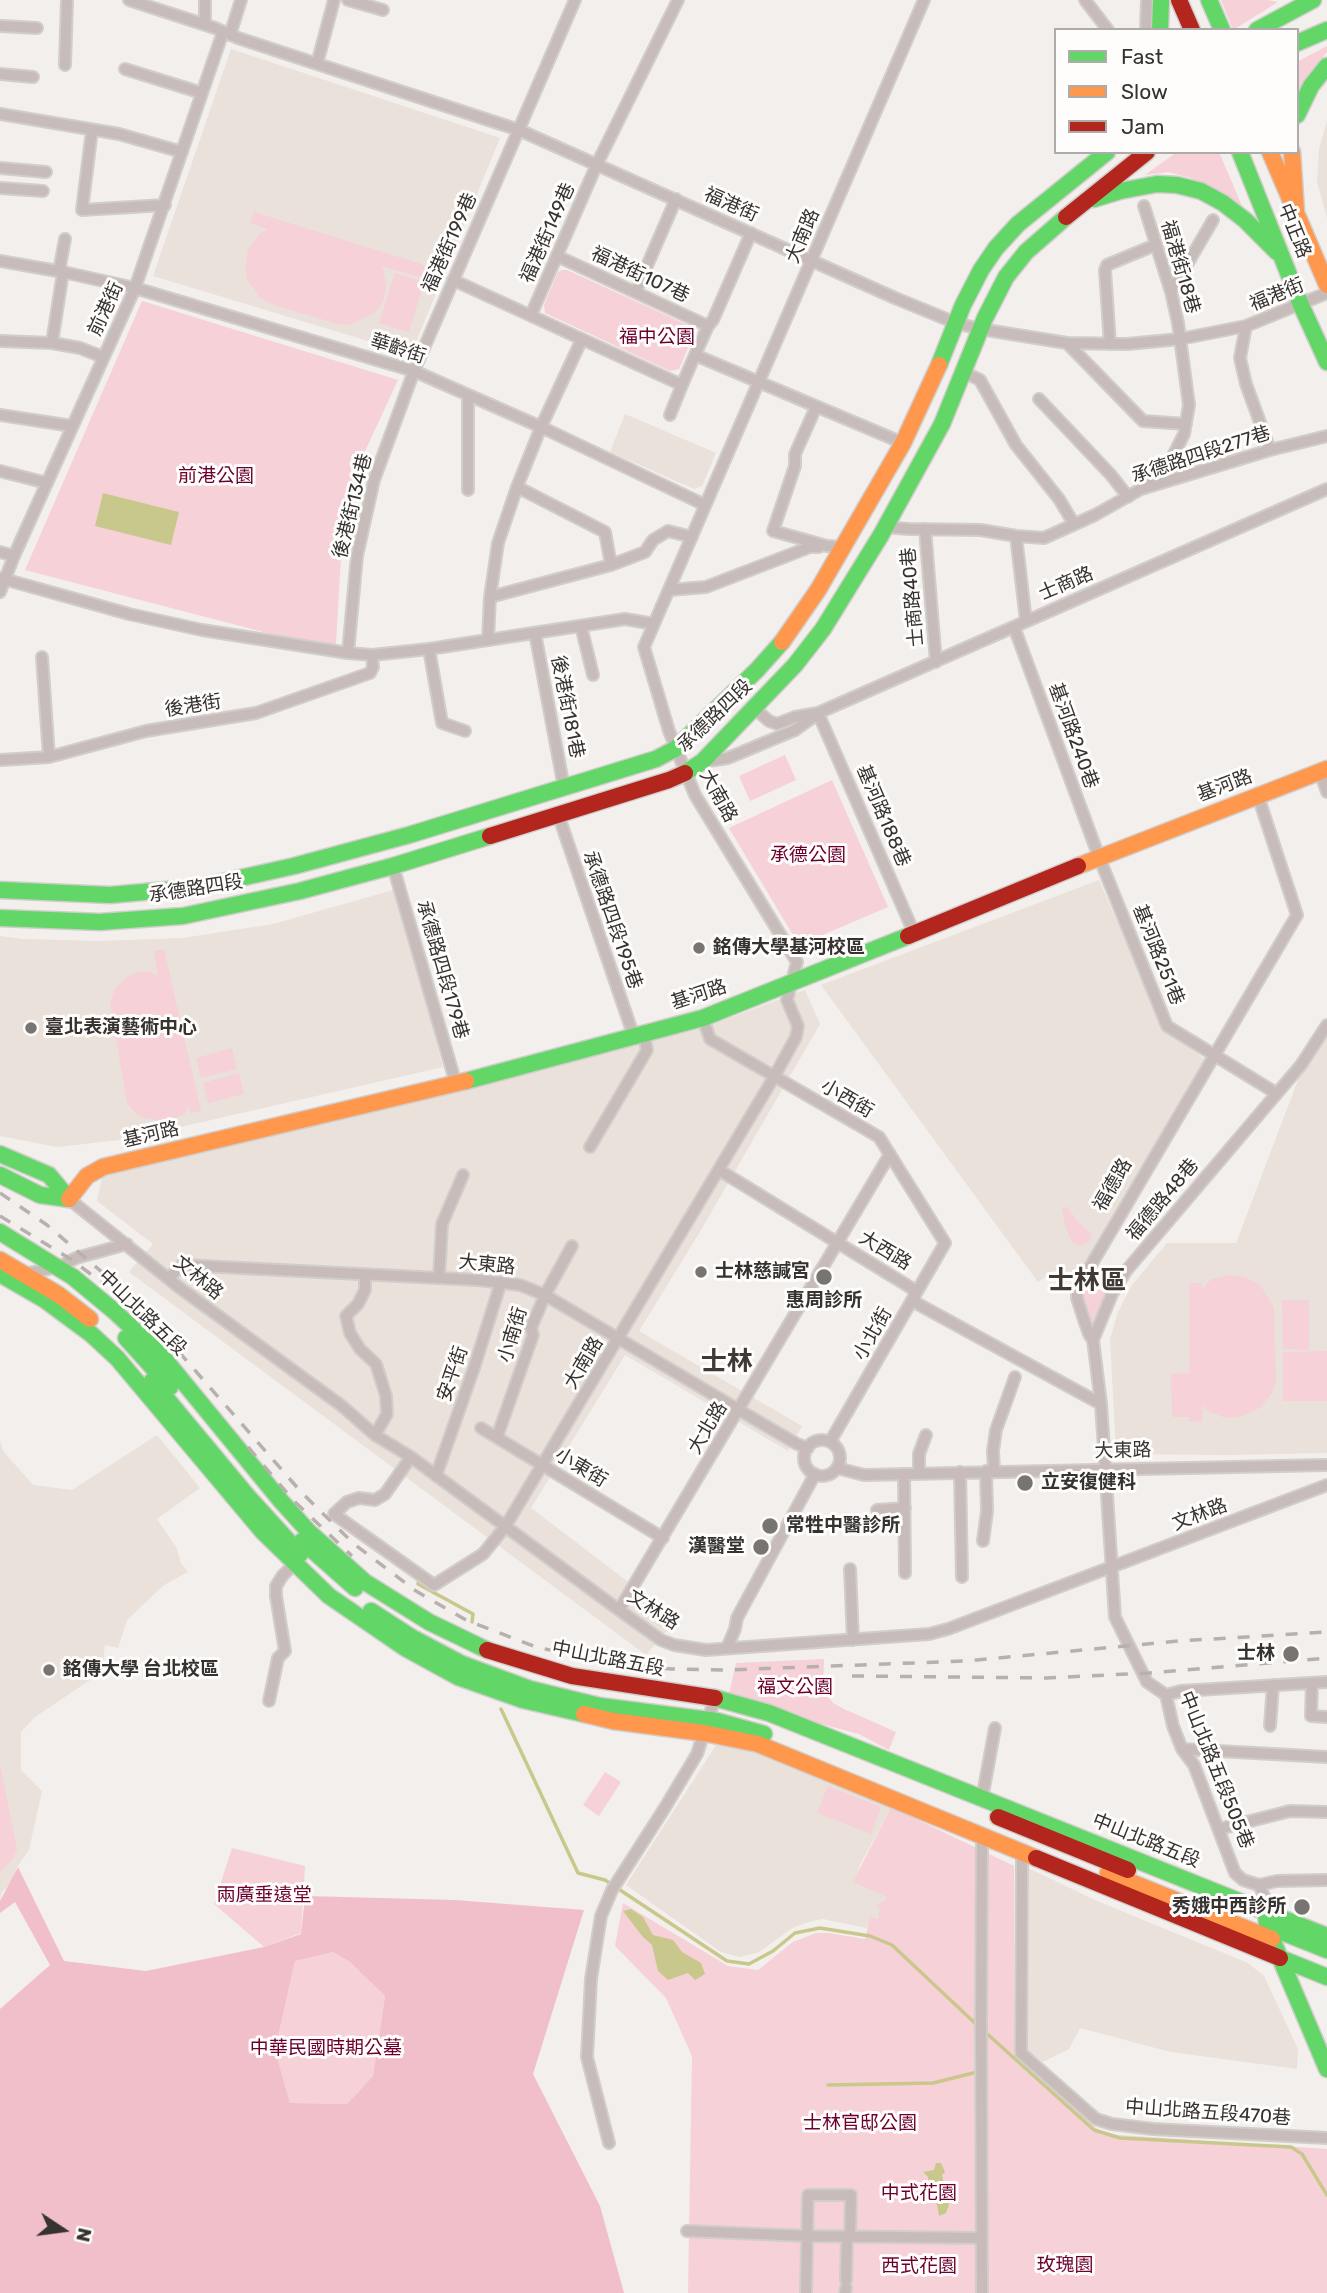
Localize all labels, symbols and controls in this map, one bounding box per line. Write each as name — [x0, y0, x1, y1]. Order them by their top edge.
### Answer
legend — [1054, 28, 1299, 154]
text: Fast — [1121, 44, 1163, 69]
text: Slow — [1121, 79, 1168, 104]
text: Jam — [1121, 114, 1165, 139]
street label: 福港街149巷 — [516, 179, 580, 287]
street label: 福港街 — [700, 183, 762, 227]
street label: 福港街199巷 — [418, 190, 482, 296]
street label: 中正路 — [1273, 200, 1315, 262]
street label: 大南路 — [781, 205, 825, 267]
street label: 福港街18巷 — [1156, 218, 1204, 316]
street label: 福港街107巷 — [587, 242, 693, 308]
street label: 福港街 — [1246, 274, 1308, 316]
street label: 前港街 — [84, 278, 128, 340]
park label: 福中公園 — [619, 327, 695, 349]
street label: 華齡街 — [367, 329, 429, 369]
street label: 承德路四段277巷 — [1129, 422, 1273, 488]
street label: 後港街134巷 — [329, 451, 377, 561]
park label: 前港公園 — [178, 466, 254, 488]
street label: 士商路40巷 — [897, 546, 929, 648]
street label: 士商路 — [1035, 562, 1097, 606]
street label: 後港街181巷 — [546, 654, 588, 760]
street label: 承德路四段 — [673, 675, 757, 757]
street label: 基河路240巷 — [1043, 680, 1103, 792]
street label: 後港街 — [163, 690, 223, 722]
street label: 基河路188巷 — [851, 762, 915, 870]
street label: 基河路 — [1194, 765, 1256, 807]
street label: 大南路 — [694, 766, 742, 826]
park label: 承德公園 — [770, 845, 846, 867]
street label: 承德路四段195巷 — [578, 848, 646, 992]
street label: 承德路四段 — [147, 870, 245, 908]
street label: 承德路四段179巷 — [411, 898, 473, 1042]
street label: 基河路251巷 — [1128, 901, 1188, 1009]
place label: 銘傳大學基河校區 — [713, 937, 865, 959]
marker: 銘傳大學基河校區 — [691, 940, 707, 956]
street label: 基河路 — [668, 975, 730, 1015]
place label: 臺北表演藝術中心 — [45, 1017, 197, 1039]
marker: 臺北表演藝術中心 — [23, 1020, 39, 1036]
street label: 小西街 — [817, 1075, 877, 1123]
street label: 基河路 — [121, 1117, 181, 1153]
street label: 福德路48巷 — [1122, 1154, 1204, 1246]
street label: 福德路 — [1089, 1155, 1137, 1215]
street label: 大西路 — [855, 1227, 915, 1275]
street label: 文林路 — [169, 1251, 227, 1305]
street label: 大東路 — [457, 1251, 517, 1279]
place label: 士林慈諴宮 — [715, 1261, 810, 1283]
marker: 士林慈諴宮 — [693, 1264, 709, 1280]
street label: 中山北路五段 — [93, 1265, 191, 1361]
district label: 士林區 — [1048, 1265, 1126, 1297]
marker: 惠周診所 — [814, 1267, 834, 1287]
place label: 惠周診所 — [786, 1290, 862, 1312]
street label: 小南街 — [494, 1304, 532, 1366]
street label: 小北街 — [849, 1304, 897, 1364]
street label: 大南路 — [560, 1333, 608, 1393]
street label: 安平街 — [433, 1343, 473, 1405]
district label: 士林 — [701, 1346, 753, 1378]
street label: 大北路 — [684, 1398, 732, 1458]
street label: 大東路 — [1094, 1439, 1152, 1463]
street label: 小東街 — [551, 1444, 611, 1492]
place label: 立安復健科 — [1041, 1472, 1136, 1494]
marker: 立安復健科 — [1015, 1473, 1035, 1493]
street label: 文林路 — [1169, 1494, 1231, 1536]
place label: 常牲中醫診所 — [786, 1515, 900, 1537]
marker: 常牲中醫診所 — [760, 1516, 780, 1536]
place label: 漢醫堂 — [688, 1536, 745, 1558]
marker: 漢醫堂 — [751, 1537, 771, 1557]
street label: 文林路 — [623, 1585, 683, 1635]
street label: 中山北路五段 — [550, 1637, 666, 1681]
place label: 士林 — [1237, 1643, 1275, 1665]
marker: 士林 — [1281, 1644, 1301, 1664]
place label: 銘傳大學 台北校區 — [63, 1659, 219, 1681]
marker: 銘傳大學 台北校區 — [41, 1662, 57, 1678]
park label: 福文公園 — [757, 1677, 833, 1699]
street label: 中山北路五段505巷 — [1174, 1688, 1258, 1852]
street label: 中山北路五段 — [1089, 1809, 1203, 1873]
park label: 兩廣垂遠堂 — [217, 1885, 311, 1907]
place label: 秀娥中西診所 — [1172, 1896, 1286, 1918]
marker: 秀娥中西診所 — [1292, 1897, 1312, 1917]
park label: 中華民國時期公墓 — [250, 2038, 402, 2060]
street label: 中山北路五段470巷 — [1124, 2096, 1292, 2130]
park label: 士林官邸公園 — [803, 2113, 917, 2135]
park label: 中式花園 — [881, 2183, 957, 2205]
north arrow — [28, 2195, 98, 2265]
text: N — [71, 2226, 97, 2244]
park label: 玫瑰園 — [1037, 2255, 1093, 2277]
park label: 西式花園 — [881, 2256, 957, 2278]

